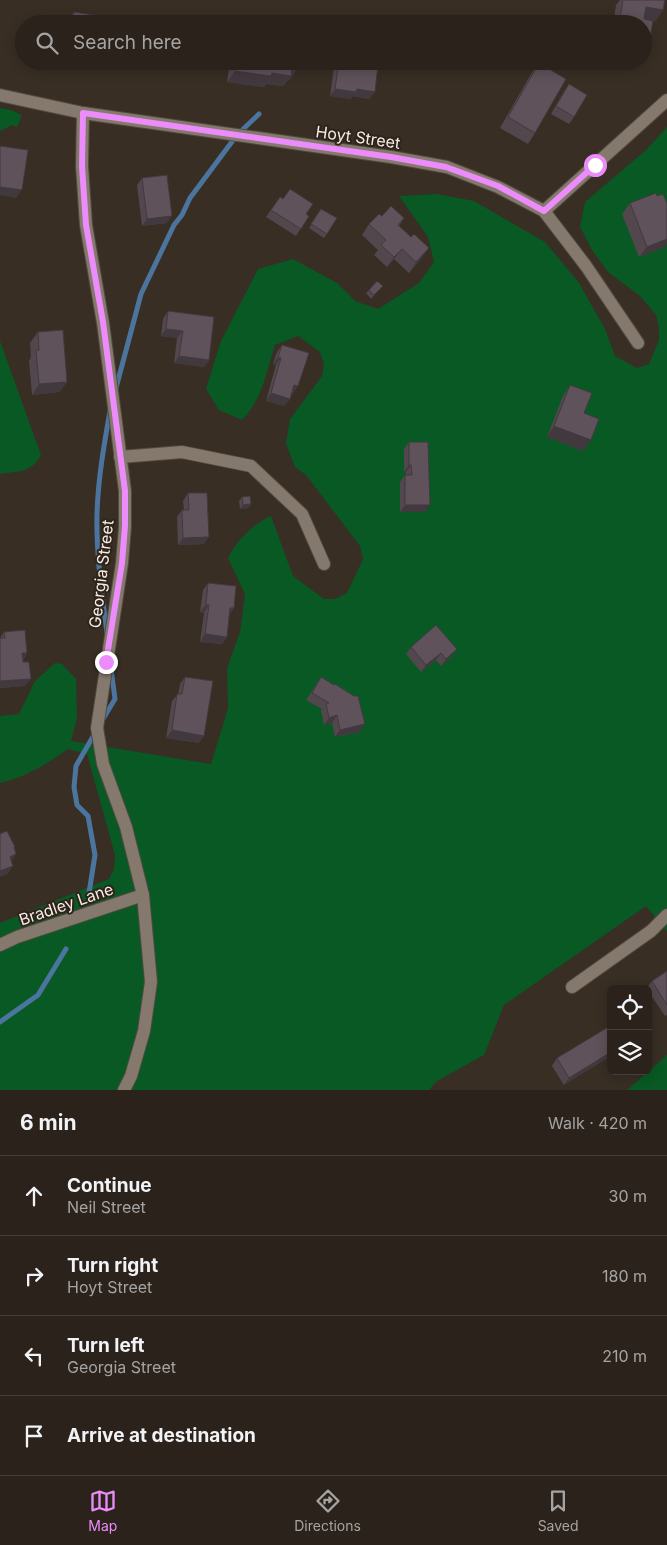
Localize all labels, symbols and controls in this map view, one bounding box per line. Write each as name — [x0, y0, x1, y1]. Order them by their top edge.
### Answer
search box — [15, 15, 652, 70]
icon: search — [33, 29, 61, 57]
text: Search here — [73, 31, 182, 54]
street label: Hoyt Street — [314, 121, 402, 153]
route start — [584, 154, 607, 177]
street label: Georgia Street — [84, 519, 118, 629]
route end — [95, 651, 118, 674]
street label: Bradley Lane — [16, 879, 116, 929]
map controls — [607, 985, 652, 1075]
button: locate — [607, 985, 652, 1030]
button: layers — [607, 1030, 652, 1075]
text: 6 min — [20, 1110, 77, 1135]
text: Walk · 420 m — [548, 1113, 647, 1133]
text: Continue — [67, 1174, 152, 1197]
icon: ahead — [20, 1182, 48, 1210]
text: 30 m — [609, 1186, 647, 1206]
text: Neil Street — [67, 1197, 146, 1217]
text: Turn right — [67, 1254, 158, 1277]
icon: right — [20, 1262, 48, 1290]
text: 180 m — [602, 1266, 647, 1286]
text: Hoyt Street — [67, 1277, 152, 1297]
text: Turn left — [67, 1334, 145, 1357]
icon: left — [20, 1342, 48, 1370]
text: 210 m — [602, 1346, 647, 1366]
text: Georgia Street — [67, 1357, 176, 1377]
icon: arrive — [20, 1422, 48, 1450]
text: Arrive at destination — [67, 1424, 256, 1447]
tab: Map — [88, 1487, 117, 1534]
tab: Directions — [294, 1487, 361, 1534]
tab: Saved — [538, 1487, 579, 1534]

